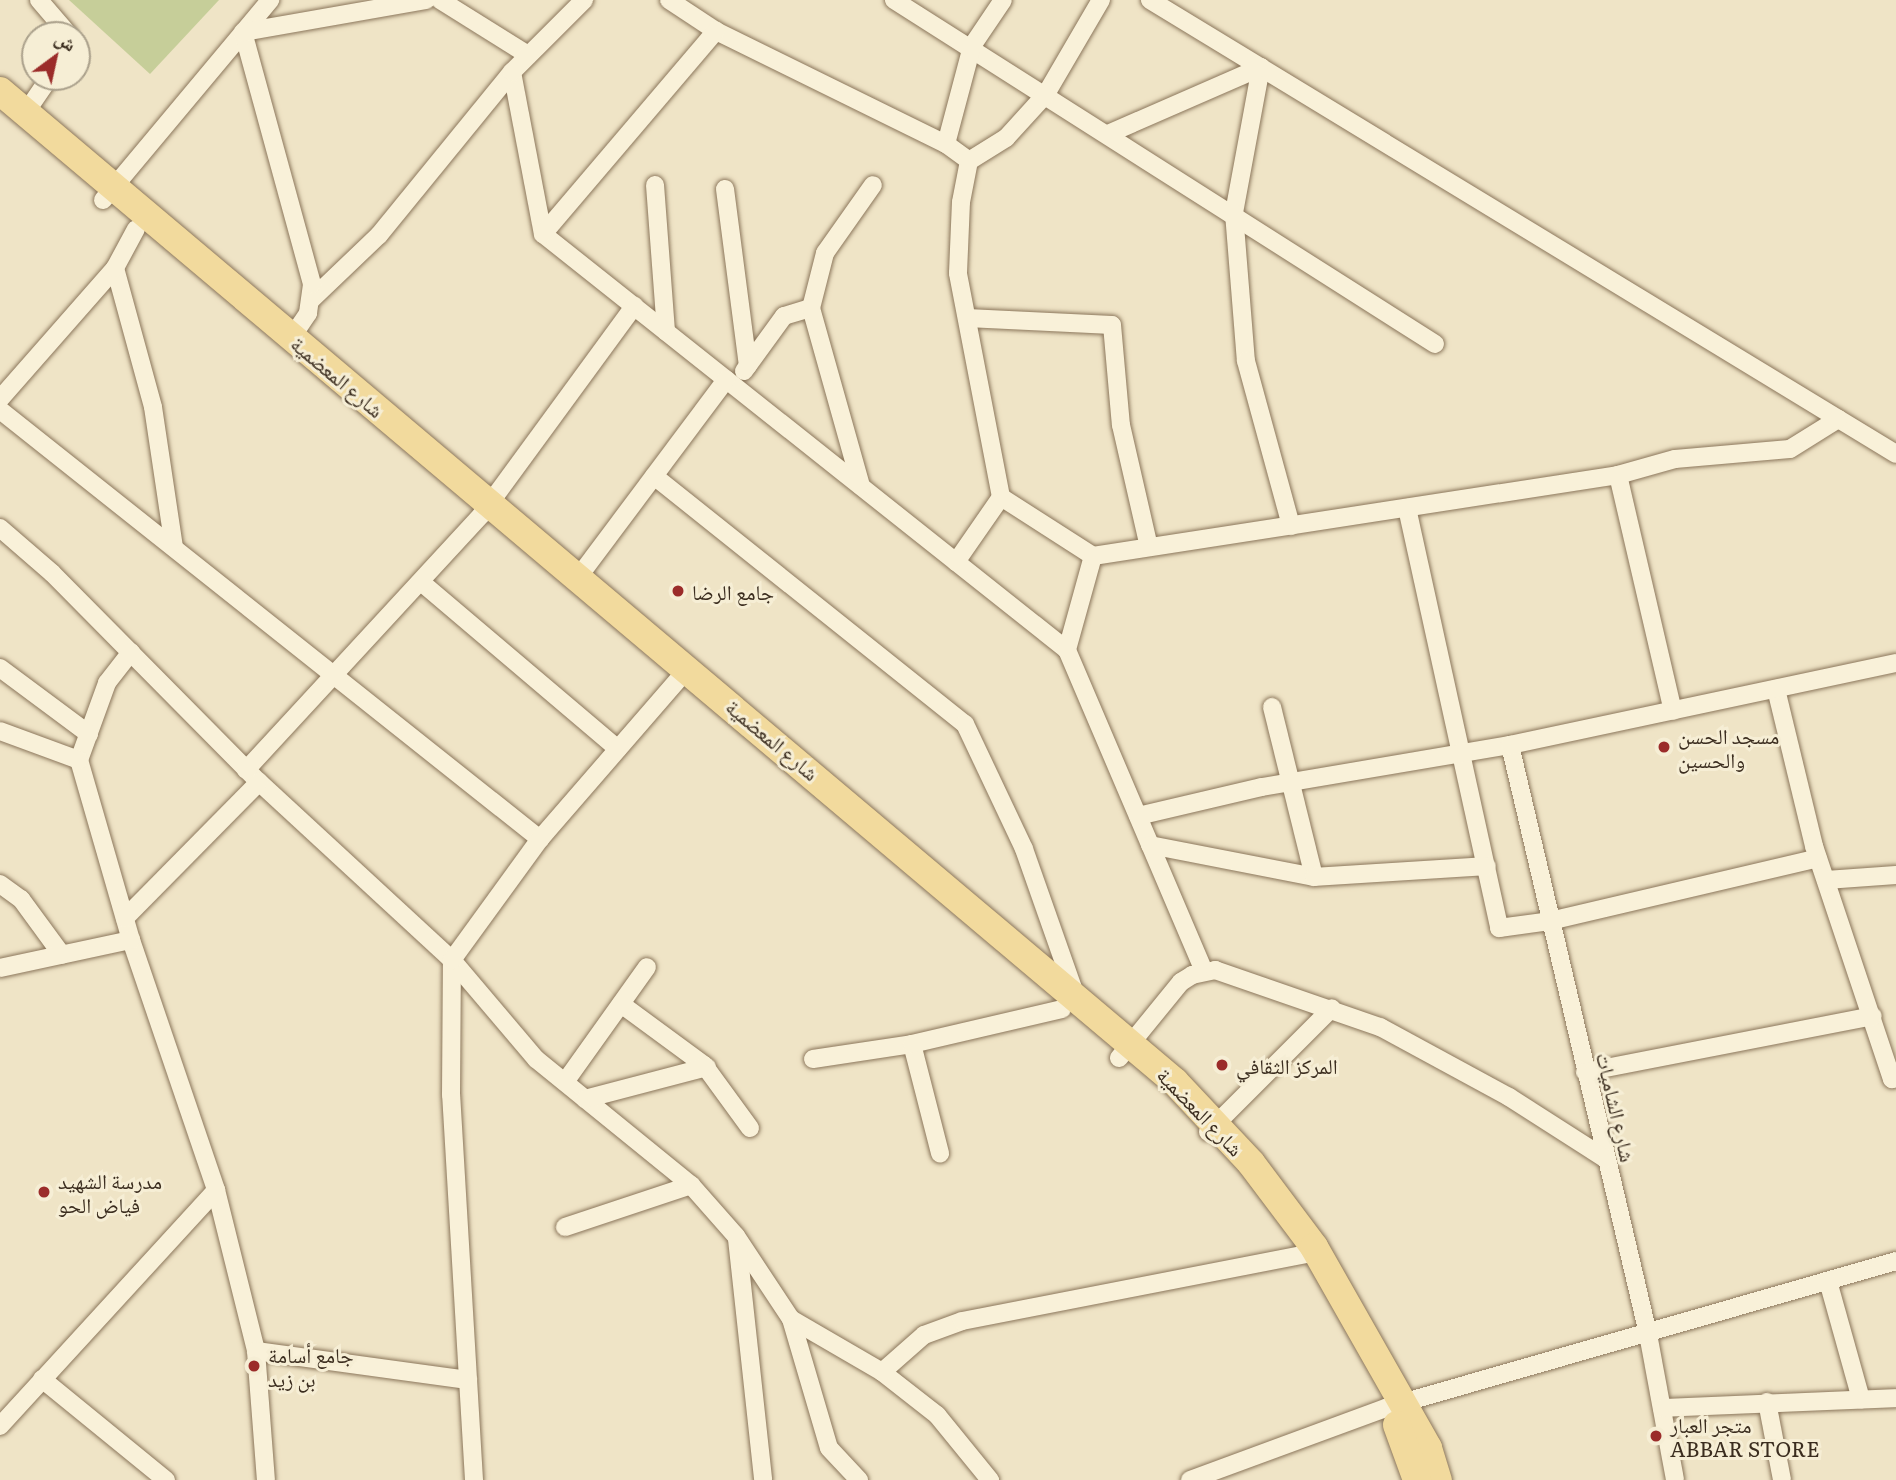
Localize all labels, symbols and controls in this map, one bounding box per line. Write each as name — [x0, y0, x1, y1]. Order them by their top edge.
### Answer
north arrow — [21, 21, 91, 91]
text: ش — [50, 23, 82, 57]
street label: شارع المعضمية — [287, 330, 389, 422]
place label: جامع الرضا — [692, 578, 774, 604]
marker: جامع الرضا — [670, 583, 686, 599]
street label: شارع المعضمية — [722, 693, 824, 785]
place label: مسجد الحسن والحسين — [1678, 722, 1779, 772]
marker: مسجد الحسن والحسين — [1656, 739, 1672, 755]
street label: شارع الشاميات — [1592, 1050, 1642, 1164]
place label: المركز الثقافي — [1236, 1052, 1338, 1078]
marker: المركز الثقافي — [1214, 1057, 1230, 1073]
street label: شارع المعضمية — [1153, 1062, 1249, 1160]
place label: مدرسة الشهيد فياض الحو — [58, 1167, 162, 1217]
marker: مدرسة الشهيد فياض الحو — [36, 1184, 52, 1200]
place label: جامع أسامة بن زيد — [268, 1341, 354, 1391]
marker: جامع أسامة بن زيد — [246, 1358, 262, 1374]
place label: متجر العبار ABBAR STORE — [1670, 1411, 1820, 1461]
marker: متجر العبار ABBAR STORE — [1648, 1428, 1664, 1444]

